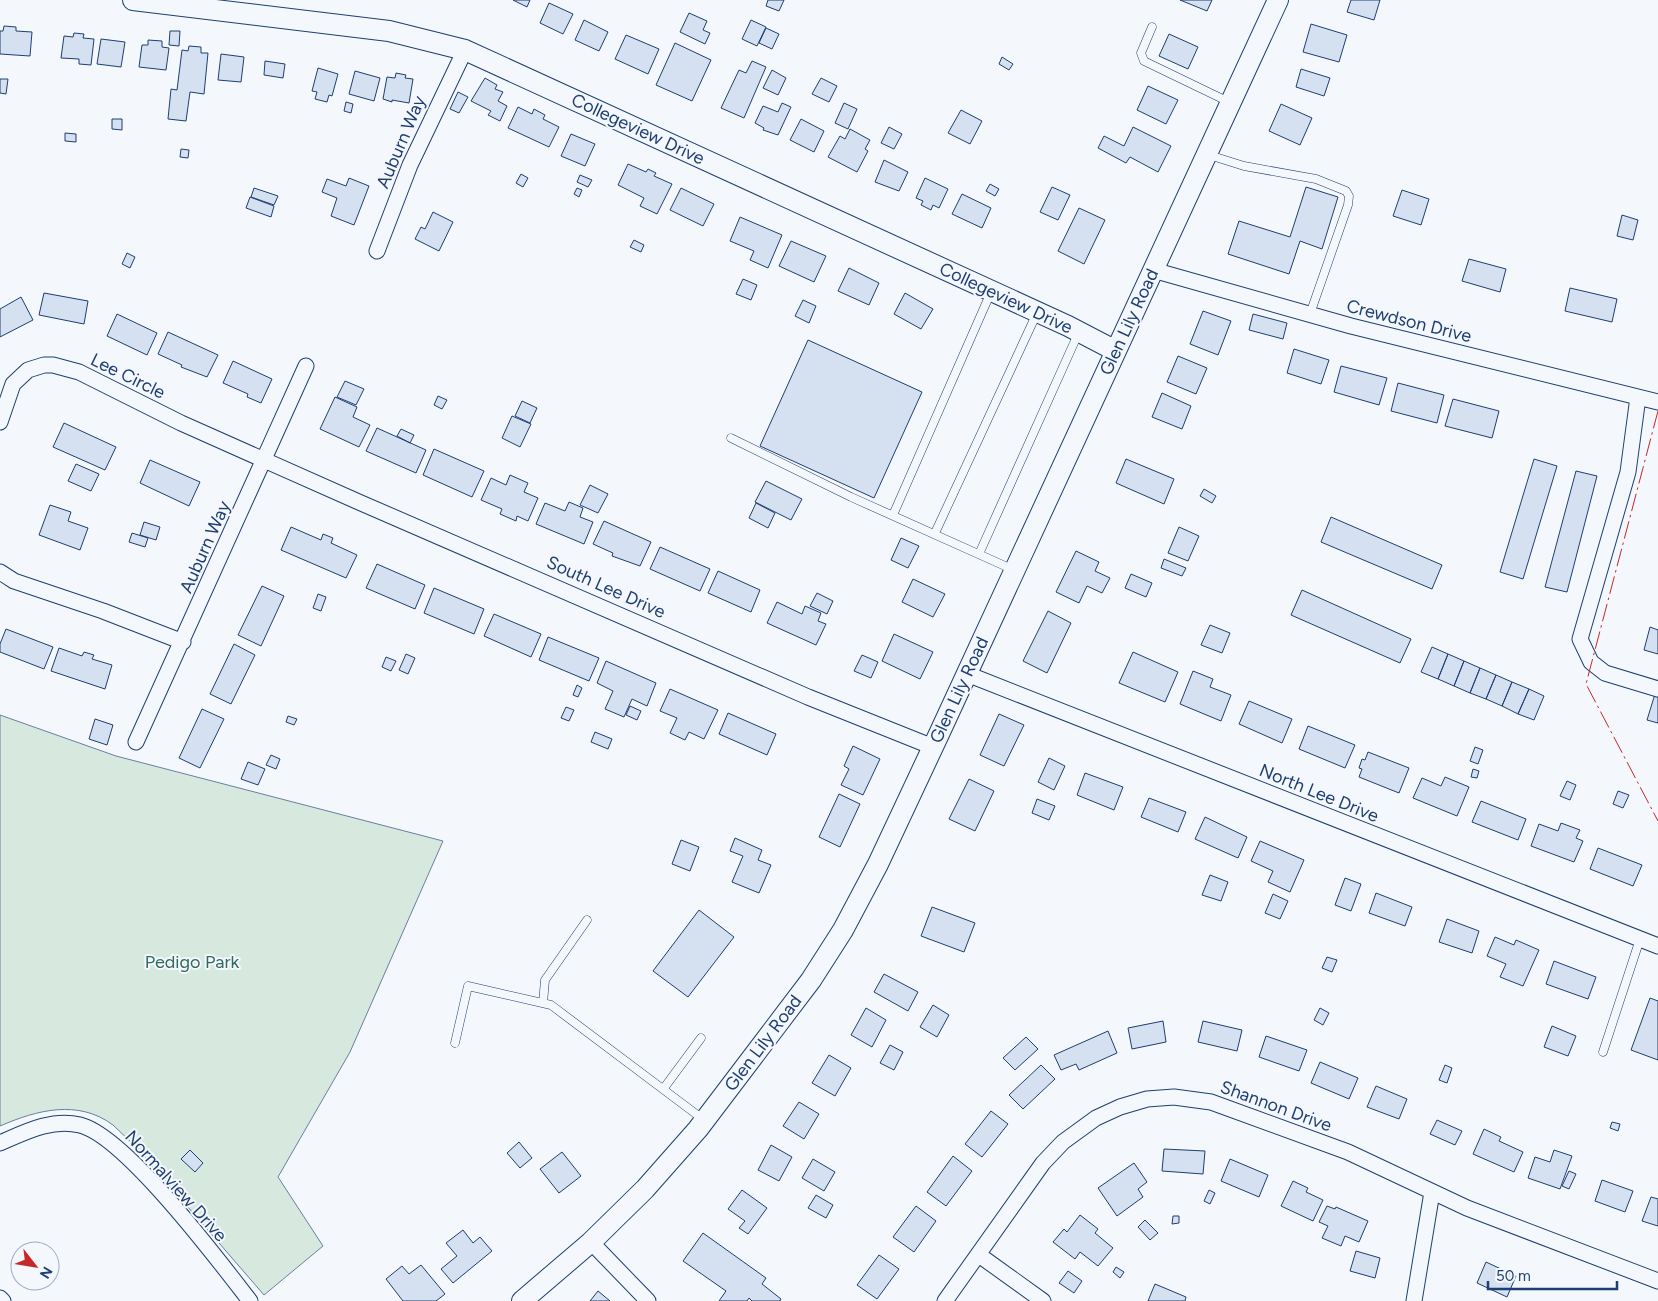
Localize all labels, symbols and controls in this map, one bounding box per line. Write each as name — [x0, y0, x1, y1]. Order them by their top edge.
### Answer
street label: Collegeview Drive — [568, 88, 708, 170]
street label: Auburn Way — [372, 92, 431, 192]
street label: Collegeview Drive — [936, 257, 1076, 339]
street label: Glen Lily Road — [1095, 265, 1163, 379]
street label: Crewdson Drive — [1344, 295, 1474, 347]
street label: Lee Circle — [87, 349, 169, 404]
street label: Auburn Way — [175, 497, 235, 596]
street label: South Lee Drive — [543, 551, 669, 623]
street label: Glen Lily Road — [925, 633, 993, 747]
street label: North Lee Drive — [1256, 759, 1382, 827]
park label: Pedigo Park — [145, 951, 240, 973]
street label: Glen Lily Road — [720, 991, 806, 1095]
street label: Shannon Drive — [1217, 1076, 1335, 1136]
street label: Normalview Drive — [120, 1126, 232, 1246]
north arrow — [10, 1241, 60, 1291]
scale bar — [1488, 1258, 1617, 1290]
text: N — [36, 1263, 56, 1281]
text: 50 m — [1496, 1267, 1531, 1285]

